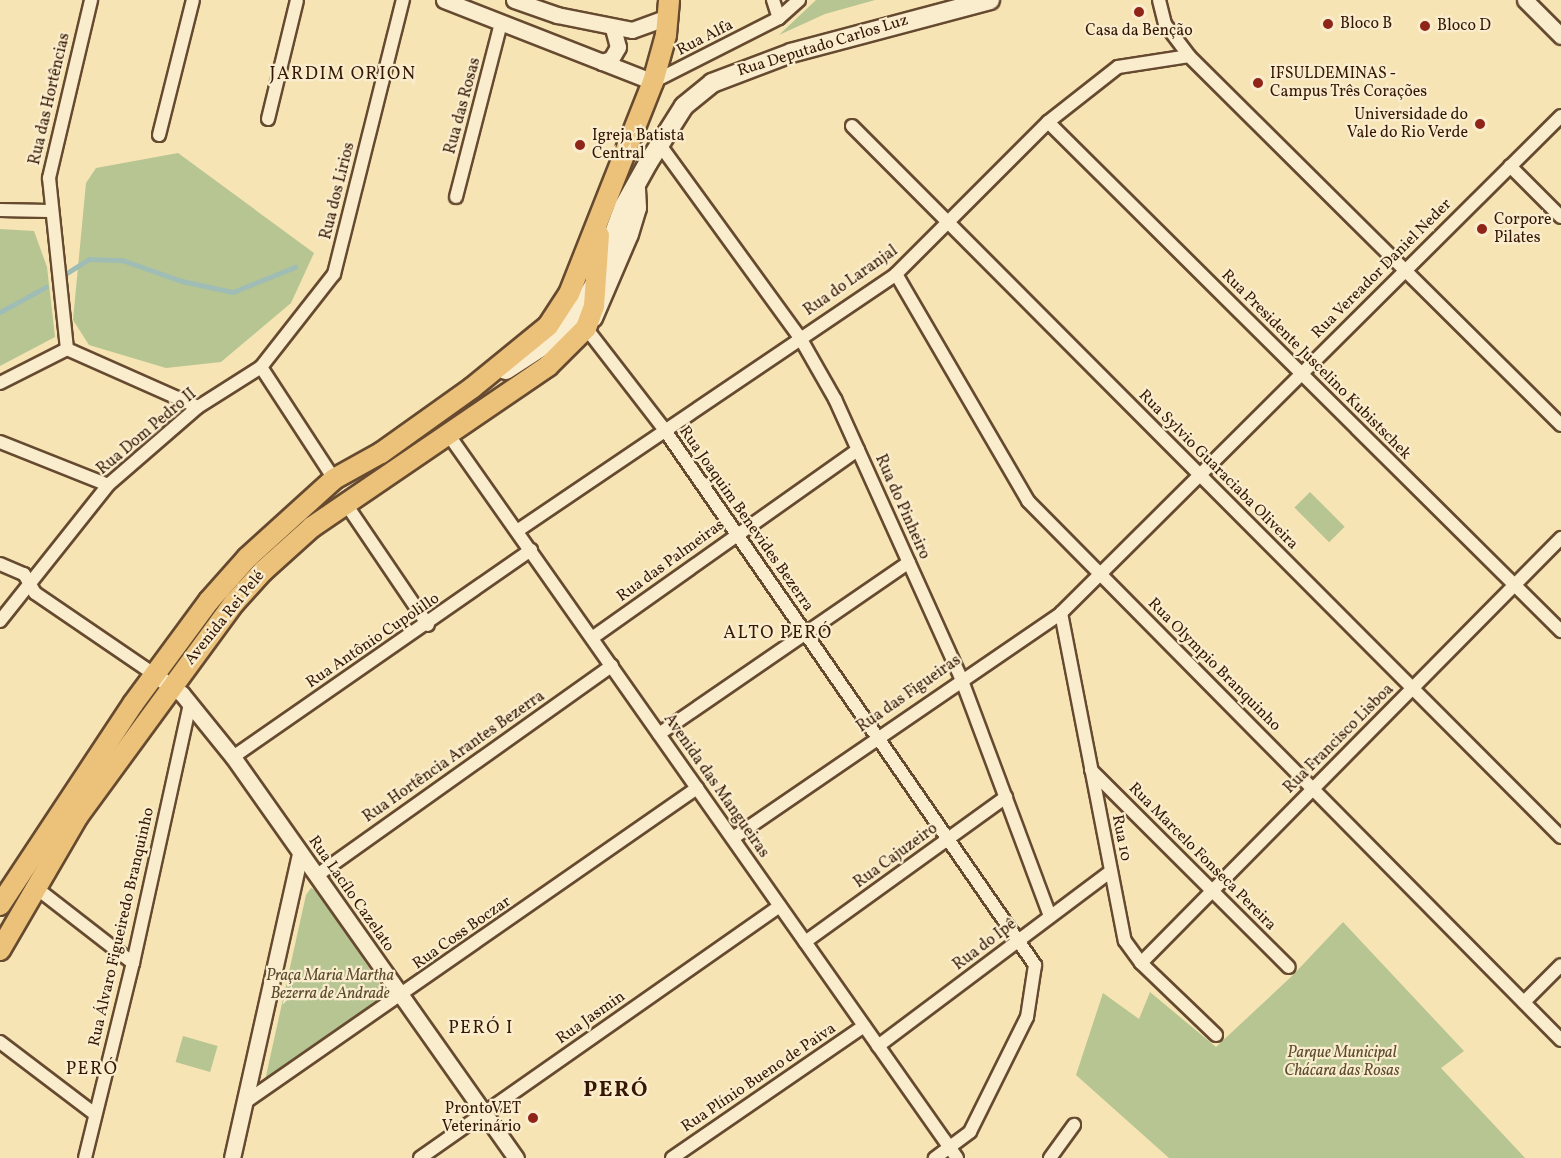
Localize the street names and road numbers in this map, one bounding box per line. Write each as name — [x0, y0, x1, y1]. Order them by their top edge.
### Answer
street label: Rua Deputado Carlos Luz — [735, 11, 911, 81]
street label: Rua Alfa — [674, 16, 736, 60]
street label: Rua das Hortências — [25, 31, 75, 167]
street label: Rua das Rosas — [441, 56, 485, 156]
street label: Rua dos Lirios — [317, 140, 359, 242]
street label: Rua Vereador Daniel Neder — [1308, 195, 1456, 343]
street label: Rua do Laranjal — [800, 242, 902, 320]
street label: Rua Presidente Juscelino Kubistschek — [1217, 266, 1415, 464]
street label: Rua Dom Pedro II — [93, 385, 201, 479]
street label: Rua Sylvio Guaraciaba Oliveira — [1134, 386, 1302, 554]
street label: Rua Joaquim Benevides Bezerra — [675, 423, 817, 615]
street label: Rua do Pinheiro — [870, 452, 934, 562]
street label: Rua das Palmeiras — [613, 516, 729, 606]
street label: Avenida Rei Pelé — [181, 567, 269, 669]
street label: Rua Antônio Cupolillo — [303, 589, 443, 693]
street label: Rua Olympio Branquinho — [1143, 594, 1285, 736]
street label: Rua das Figueiras — [853, 651, 965, 737]
street label: Rua Francisco Lisboa — [1280, 680, 1398, 798]
street label: Rua Hortência Arantes Bezerra — [360, 687, 548, 827]
street label: Avenida das Mangueiras — [659, 710, 773, 862]
street label: Rua Marcelo Fonseca Pereira — [1124, 779, 1280, 935]
street label: Rua Álvaro Figueiredo Branquinho — [85, 806, 159, 1048]
street label: Rua 10 — [1107, 813, 1135, 863]
street label: Rua Cajuzeiro — [850, 819, 942, 893]
street label: Rua Lacílo Cazelato — [304, 832, 398, 956]
street label: Rua Coss Boczar — [409, 892, 515, 974]
street label: Rua do Ipê — [950, 915, 1020, 975]
street label: Rua Jasmin — [553, 987, 629, 1049]
street label: Rua Plínio Bueno de Paiva — [678, 1019, 840, 1137]

